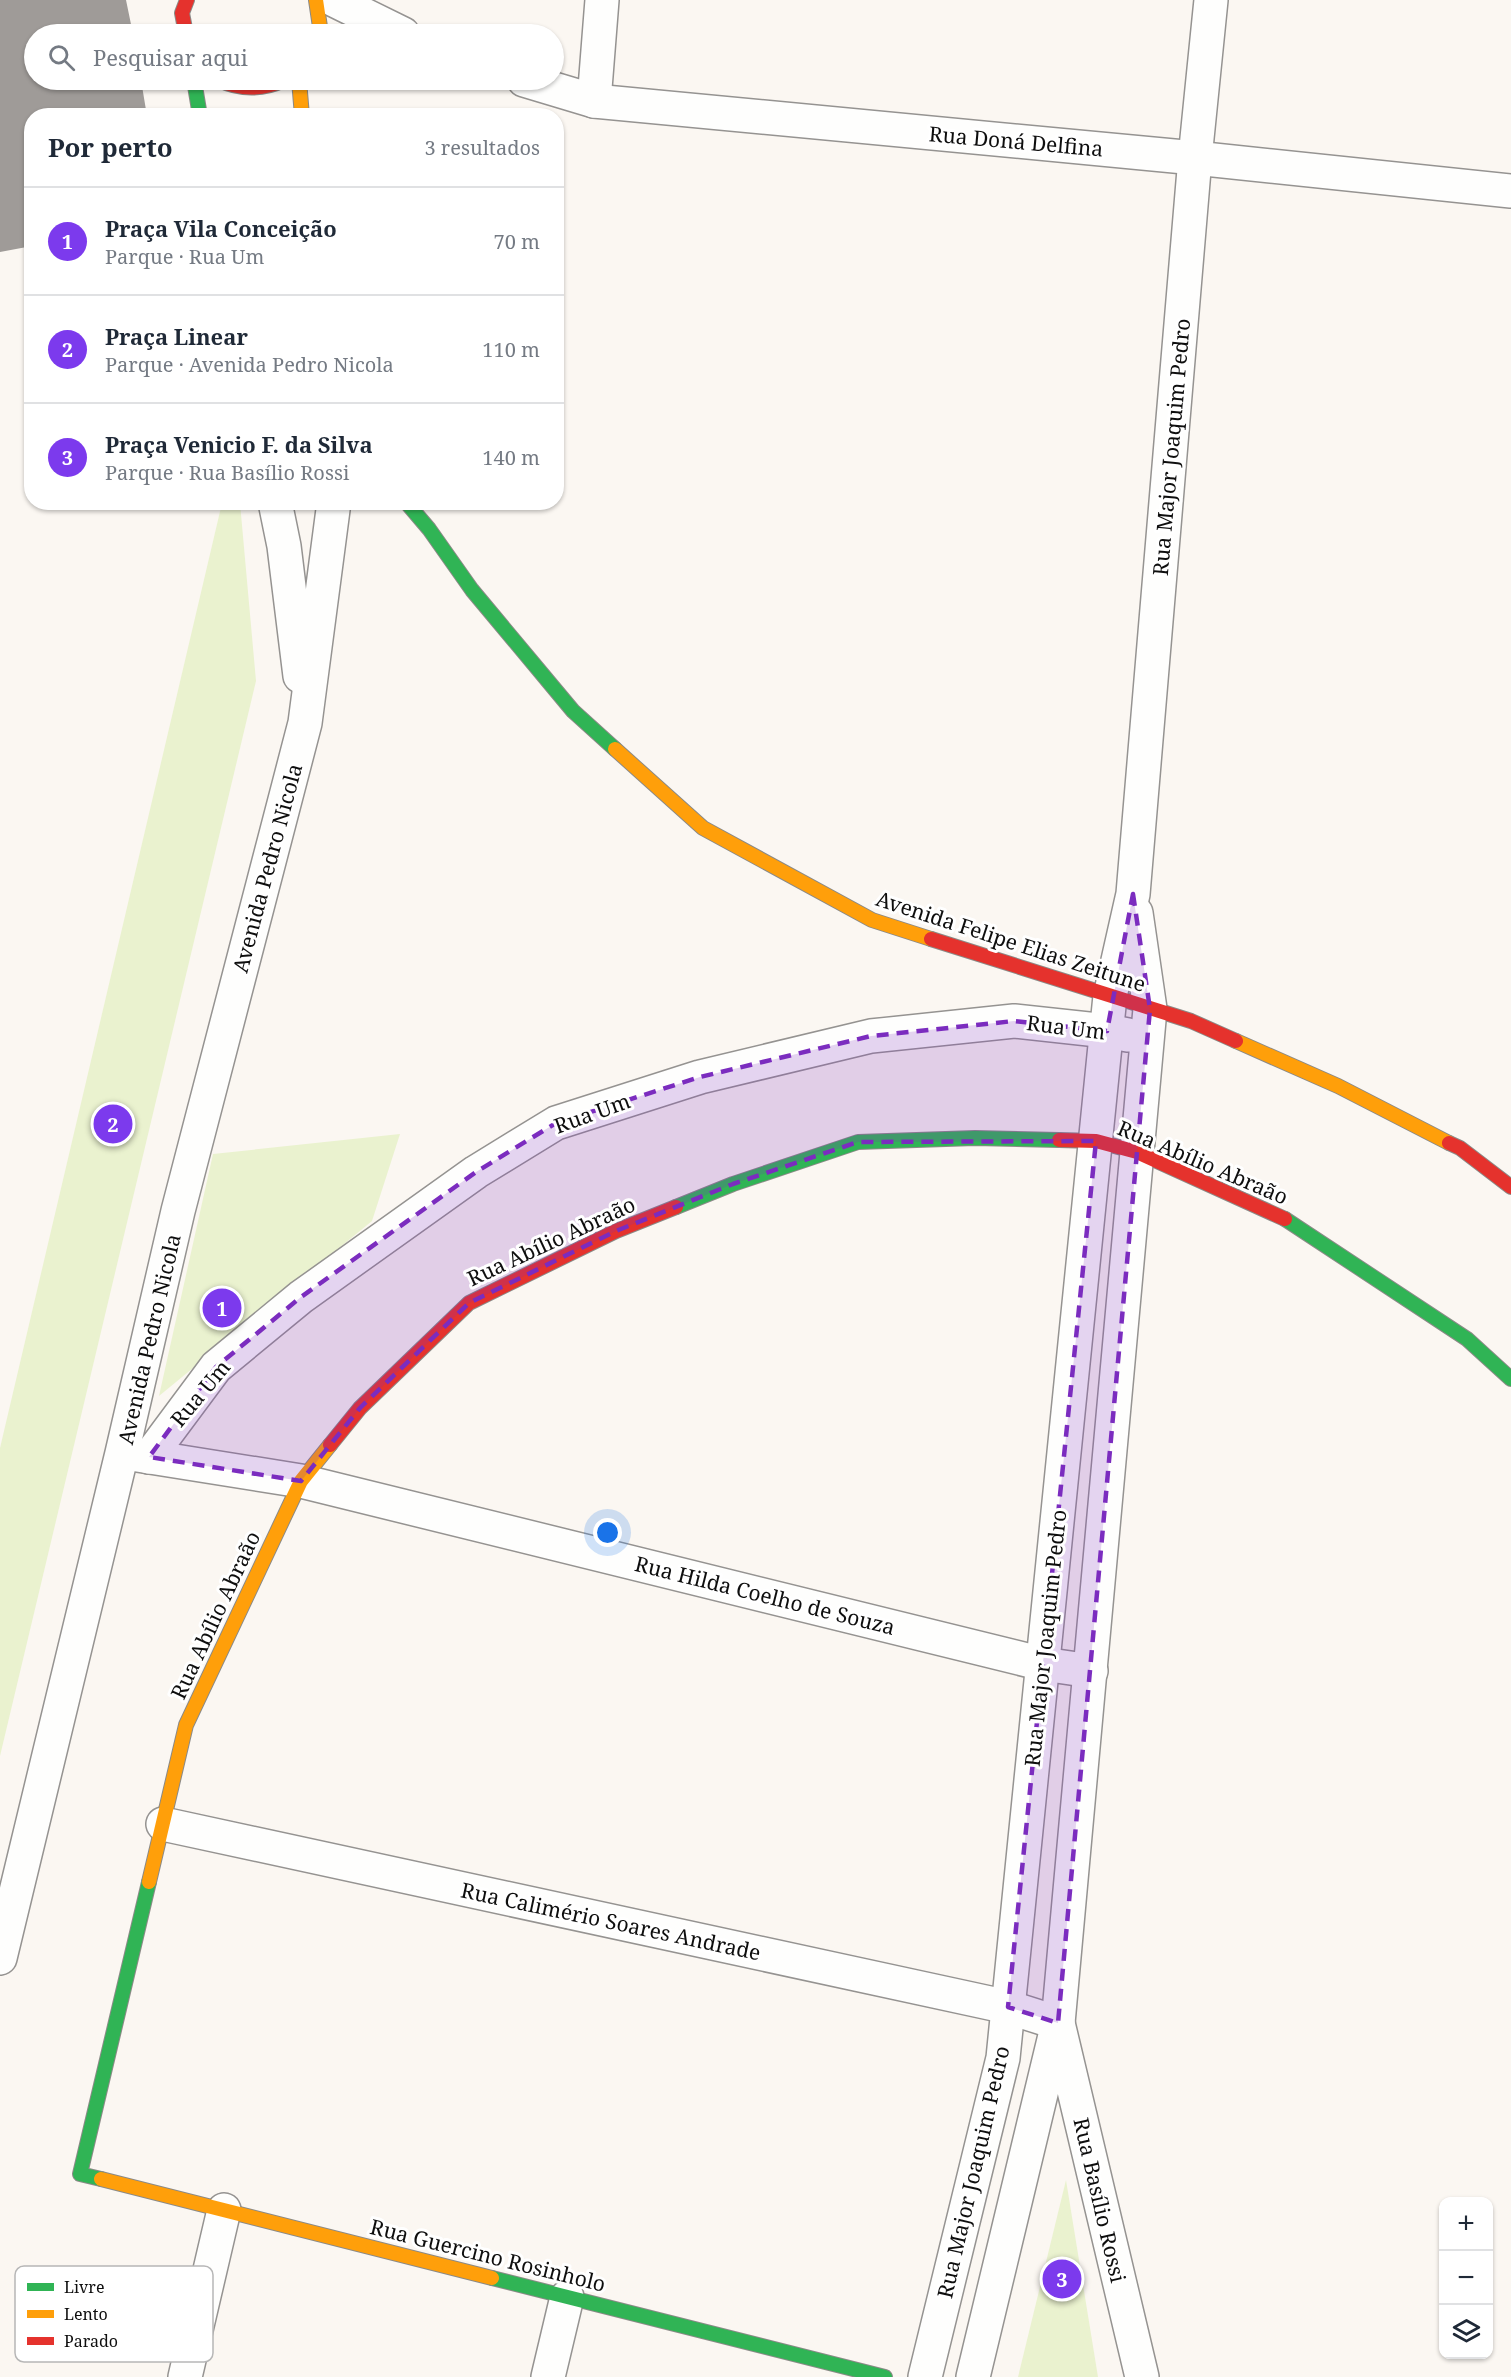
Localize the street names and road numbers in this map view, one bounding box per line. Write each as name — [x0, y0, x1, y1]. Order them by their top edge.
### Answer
street label: Rua Doná Delfina — [928, 119, 1104, 163]
street label: Rua Major Joaquim Pedro — [1146, 317, 1196, 577]
street label: Avenida Pedro Nicola — [226, 760, 308, 976]
street label: Avenida Felipe Elias Zeitune — [873, 884, 1149, 998]
street label: Rua Um — [1025, 1008, 1107, 1046]
street label: Rua Um — [550, 1086, 634, 1140]
street label: Rua Abílio Abraão — [1114, 1113, 1292, 1211]
street label: Rua Abílio Abraão — [462, 1190, 640, 1292]
street label: Avenida Pedro Nicola — [111, 1231, 187, 1447]
street label: Rua Um — [164, 1354, 236, 1432]
street label: Rua Major Joaquim Pedro — [1018, 1508, 1072, 1768]
street label: Rua Abílio Abraão — [164, 1526, 266, 1704]
street label: Rua Hilda Coelho de Souza — [632, 1549, 898, 1641]
street label: Rua Calimério Soares Andrade — [459, 1876, 763, 1966]
street label: Rua Major Joaquim Pedro — [930, 2043, 1016, 2301]
street label: Rua Basílio Rossi — [1067, 2115, 1133, 2286]
street label: Rua Guercino Rosinholo — [367, 2212, 609, 2298]

